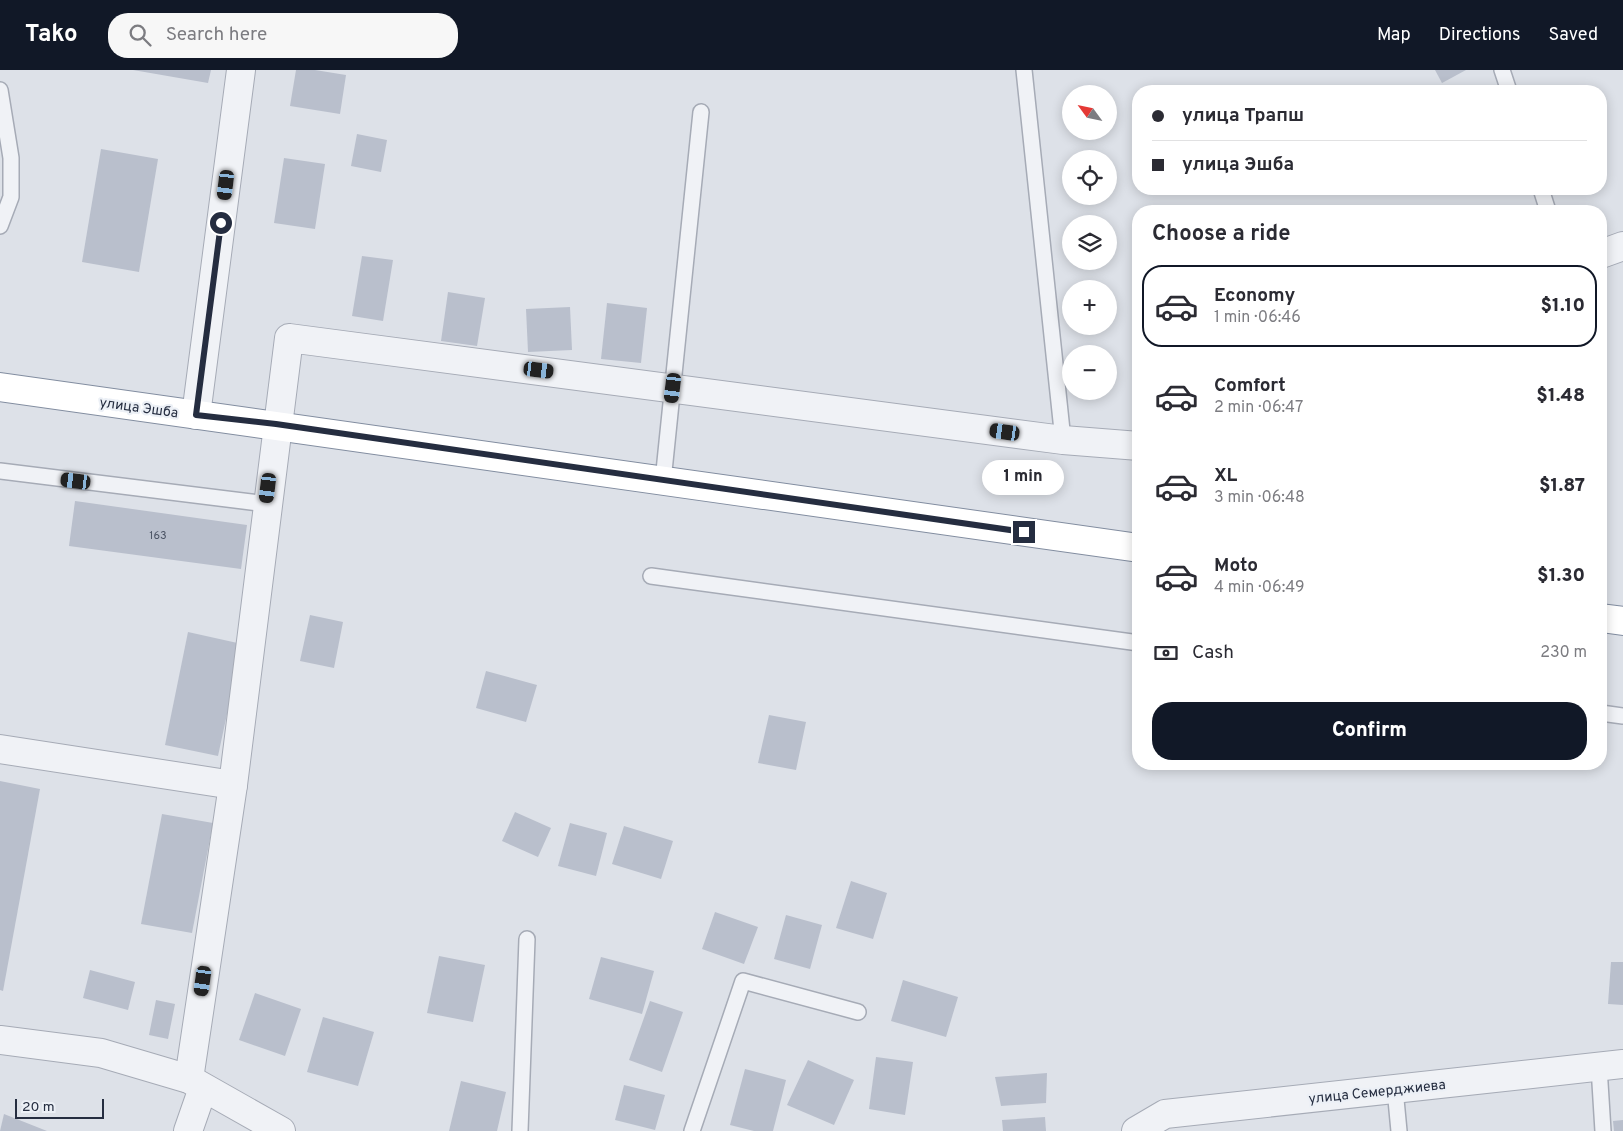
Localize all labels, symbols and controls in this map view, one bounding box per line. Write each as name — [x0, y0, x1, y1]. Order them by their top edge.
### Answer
search box — [108, 13, 458, 58]
text: Tako — [25, 20, 78, 50]
icon: search — [126, 21, 154, 49]
text: Search here — [166, 23, 267, 47]
text: Map — [1377, 24, 1411, 47]
text: Directions — [1439, 24, 1521, 47]
text: Saved — [1549, 24, 1598, 47]
north arrow — [1062, 85, 1118, 140]
map controls — [1062, 85, 1117, 400]
text: улица Трапш — [1182, 104, 1304, 128]
button: locate — [1062, 150, 1117, 205]
text: улица Эшба — [1182, 153, 1294, 177]
car — [216, 169, 235, 201]
route start — [210, 212, 232, 234]
button: layers — [1062, 215, 1117, 270]
text: Choose a ride — [1152, 221, 1290, 248]
button: + — [1062, 280, 1117, 335]
icon: car — [1154, 284, 1199, 329]
text: Economy — [1214, 284, 1295, 308]
text: $1.10 — [1540, 294, 1585, 318]
text: 1 min · 06:46 — [1214, 308, 1301, 328]
button: − — [1062, 345, 1117, 400]
car — [523, 361, 554, 379]
car — [663, 372, 682, 404]
icon: car — [1154, 374, 1199, 419]
text: Comfort — [1214, 374, 1286, 398]
text: $1.48 — [1536, 384, 1585, 408]
street label: улица Эшба — [98, 395, 179, 422]
text: 2 min · 06:47 — [1214, 398, 1303, 418]
car — [989, 422, 1020, 442]
callout: 1 min — [983, 460, 1065, 494]
icon: car — [1154, 464, 1199, 509]
text: XL — [1214, 464, 1237, 488]
text: 1 min — [1003, 467, 1043, 487]
car — [60, 472, 91, 490]
car — [258, 472, 277, 504]
text: $1.87 — [1539, 474, 1585, 498]
text: 3 min · 06:48 — [1214, 488, 1305, 508]
route end — [1013, 521, 1035, 543]
house number: 163 — [149, 529, 167, 543]
icon: car — [1154, 554, 1199, 599]
text: Moto — [1214, 554, 1258, 578]
text: $1.30 — [1537, 564, 1585, 588]
text: 4 min · 06:49 — [1214, 578, 1305, 598]
icon: cash — [1152, 639, 1180, 667]
text: Cash — [1192, 641, 1234, 665]
text: 230 m — [1540, 643, 1587, 663]
button: Confirm — [1152, 702, 1587, 760]
car — [193, 965, 212, 997]
street label: улица Семерджиева — [1308, 1077, 1447, 1108]
scale bar — [15, 1096, 104, 1119]
text: 20 m — [22, 1099, 55, 1116]

